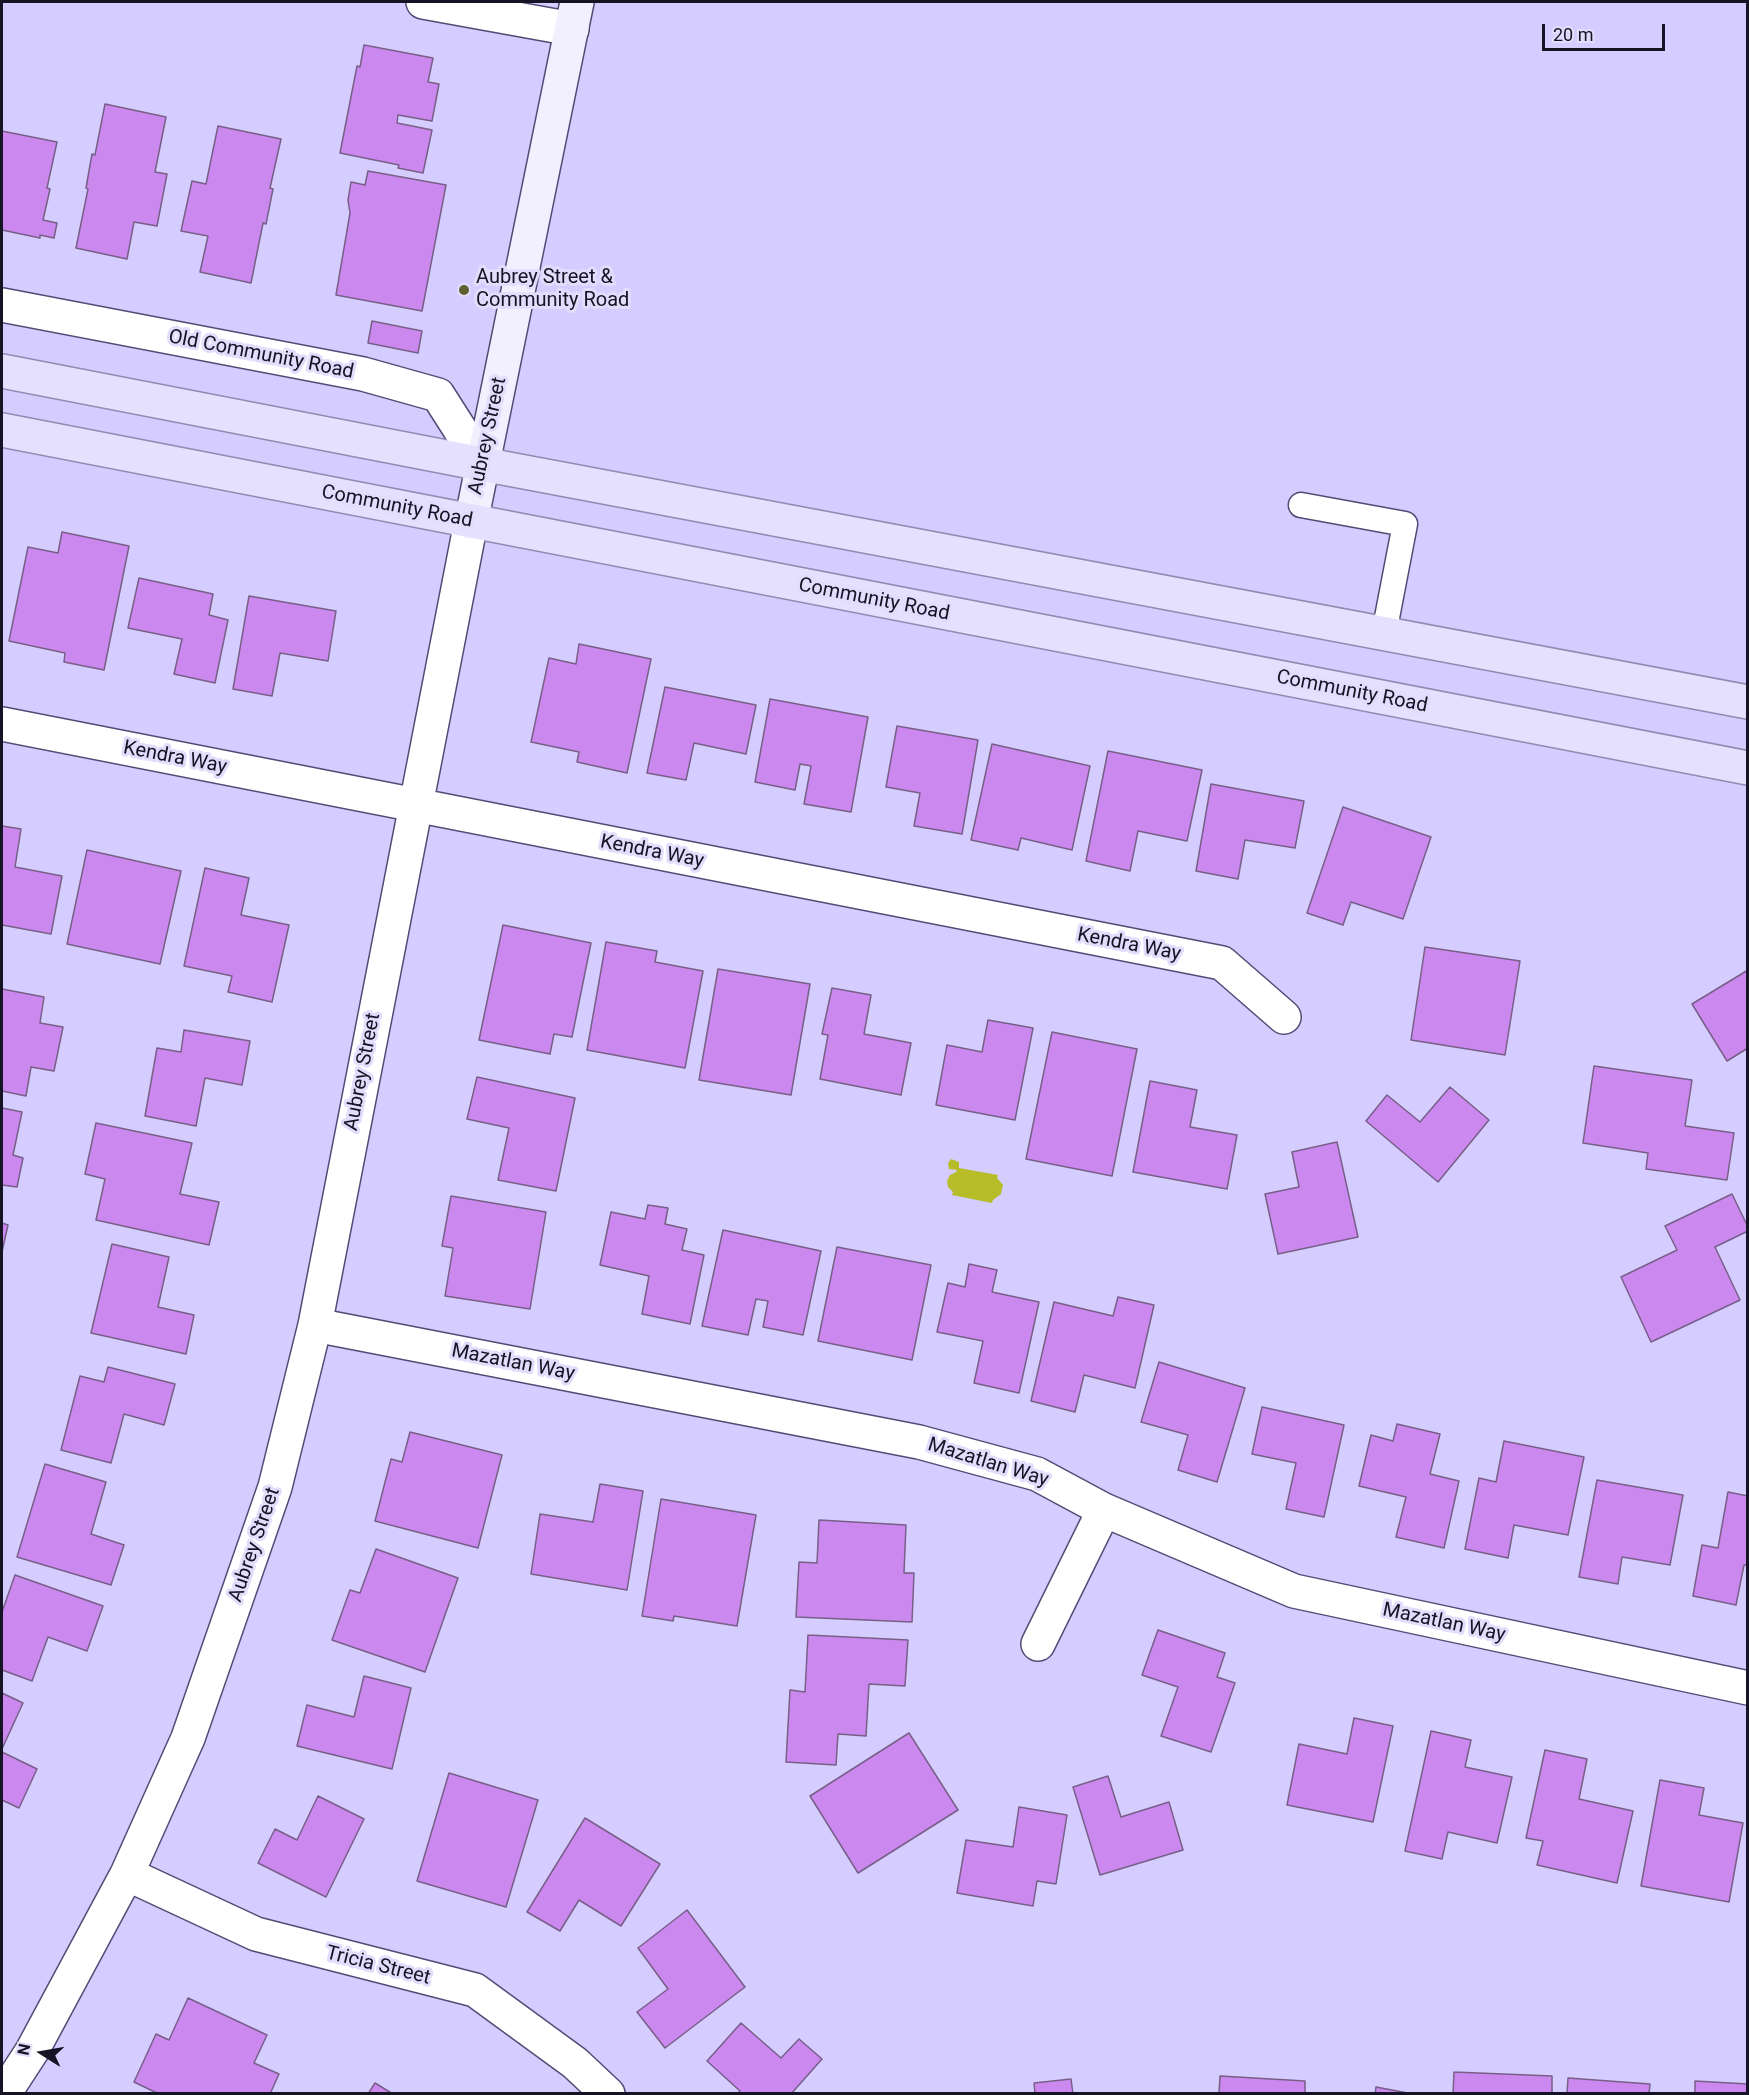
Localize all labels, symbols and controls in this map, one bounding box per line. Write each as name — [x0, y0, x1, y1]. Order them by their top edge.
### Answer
scale bar — [1545, 12, 1668, 50]
text: 20 m — [1553, 24, 1593, 45]
place label: Aubrey Street & Community Road — [476, 266, 629, 313]
marker: Aubrey Street & Community Road — [457, 283, 471, 297]
street label: Old Community Road — [166, 325, 356, 385]
street label: Aubrey Street — [464, 375, 512, 497]
street label: Community Road — [319, 481, 475, 533]
street label: Community Road — [796, 574, 952, 626]
street label: Community Road — [1274, 666, 1430, 718]
street label: Kendra Way — [121, 736, 229, 780]
street label: Kendra Way — [598, 830, 706, 874]
street label: Kendra Way — [1075, 923, 1183, 967]
street label: Aubrey Street — [340, 1011, 386, 1133]
street label: Mazatlan Way — [449, 1339, 577, 1387]
street label: Mazatlan Way — [925, 1433, 1051, 1493]
street label: Aubrey Street — [224, 1485, 286, 1605]
street label: Mazatlan Way — [1380, 1598, 1508, 1648]
street label: Tricia Street — [323, 1941, 433, 1991]
north arrow — [12, 2023, 72, 2083]
text: N — [13, 2042, 34, 2057]

